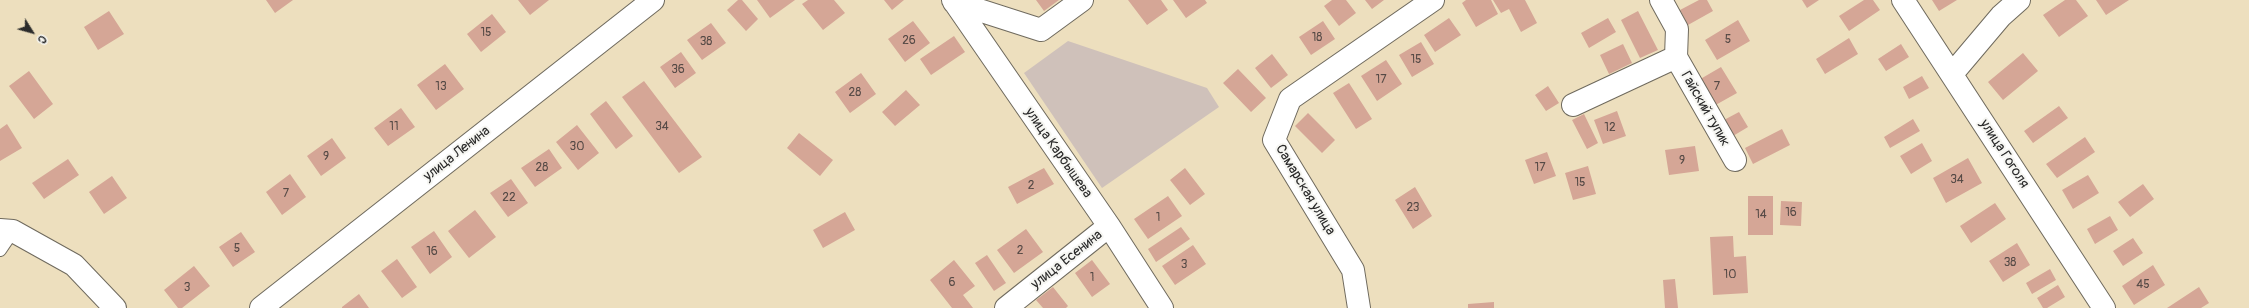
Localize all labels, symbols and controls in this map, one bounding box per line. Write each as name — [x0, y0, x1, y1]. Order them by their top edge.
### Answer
north arrow — [12, 12, 52, 52]
house number: 15 — [480, 26, 492, 40]
house number: 18 — [1312, 31, 1322, 45]
text: С — [35, 33, 49, 46]
house number: 5 — [1725, 33, 1731, 47]
house number: 26 — [902, 34, 916, 48]
house number: 38 — [700, 35, 712, 49]
house number: 15 — [1410, 53, 1422, 67]
house number: 36 — [671, 63, 685, 77]
street label: Гайский тупик — [1677, 68, 1733, 150]
house number: 17 — [1375, 73, 1387, 87]
house number: 13 — [435, 80, 447, 94]
house number: 7 — [1714, 80, 1720, 94]
house number: 28 — [849, 86, 861, 100]
street label: улица Карбышева — [1021, 105, 1095, 201]
street label: улица Гоголя — [1976, 117, 2032, 191]
house number: 11 — [389, 120, 399, 134]
house number: 34 — [655, 120, 669, 134]
house number: 12 — [1604, 121, 1616, 135]
street label: улица Ленина — [420, 123, 494, 185]
house number: 30 — [570, 140, 584, 154]
street label: Самарская улица — [1271, 142, 1339, 238]
house number: 9 — [323, 150, 329, 164]
house number: 9 — [1679, 154, 1685, 168]
house number: 28 — [536, 161, 548, 175]
house number: 17 — [1534, 161, 1546, 175]
house number: 34 — [1950, 173, 1964, 187]
house number: 15 — [1574, 176, 1586, 190]
house number: 2 — [1028, 179, 1034, 193]
house number: 7 — [283, 187, 289, 201]
house number: 22 — [502, 191, 516, 205]
house number: 23 — [1406, 201, 1420, 215]
house number: 16 — [1785, 206, 1797, 220]
house number: 14 — [1755, 208, 1767, 222]
house number: 1 — [1156, 211, 1160, 225]
street label: улица Есенина — [1028, 227, 1106, 293]
house number: 5 — [234, 242, 240, 256]
house number: 2 — [1017, 244, 1023, 258]
house number: 16 — [426, 245, 438, 259]
house number: 38 — [2004, 256, 2016, 270]
house number: 3 — [1181, 258, 1187, 272]
house number: 10 — [1724, 268, 1736, 282]
house number: 1 — [1090, 271, 1094, 285]
house number: 6 — [949, 276, 955, 290]
house number: 45 — [2136, 278, 2150, 292]
house number: 3 — [184, 281, 190, 295]

